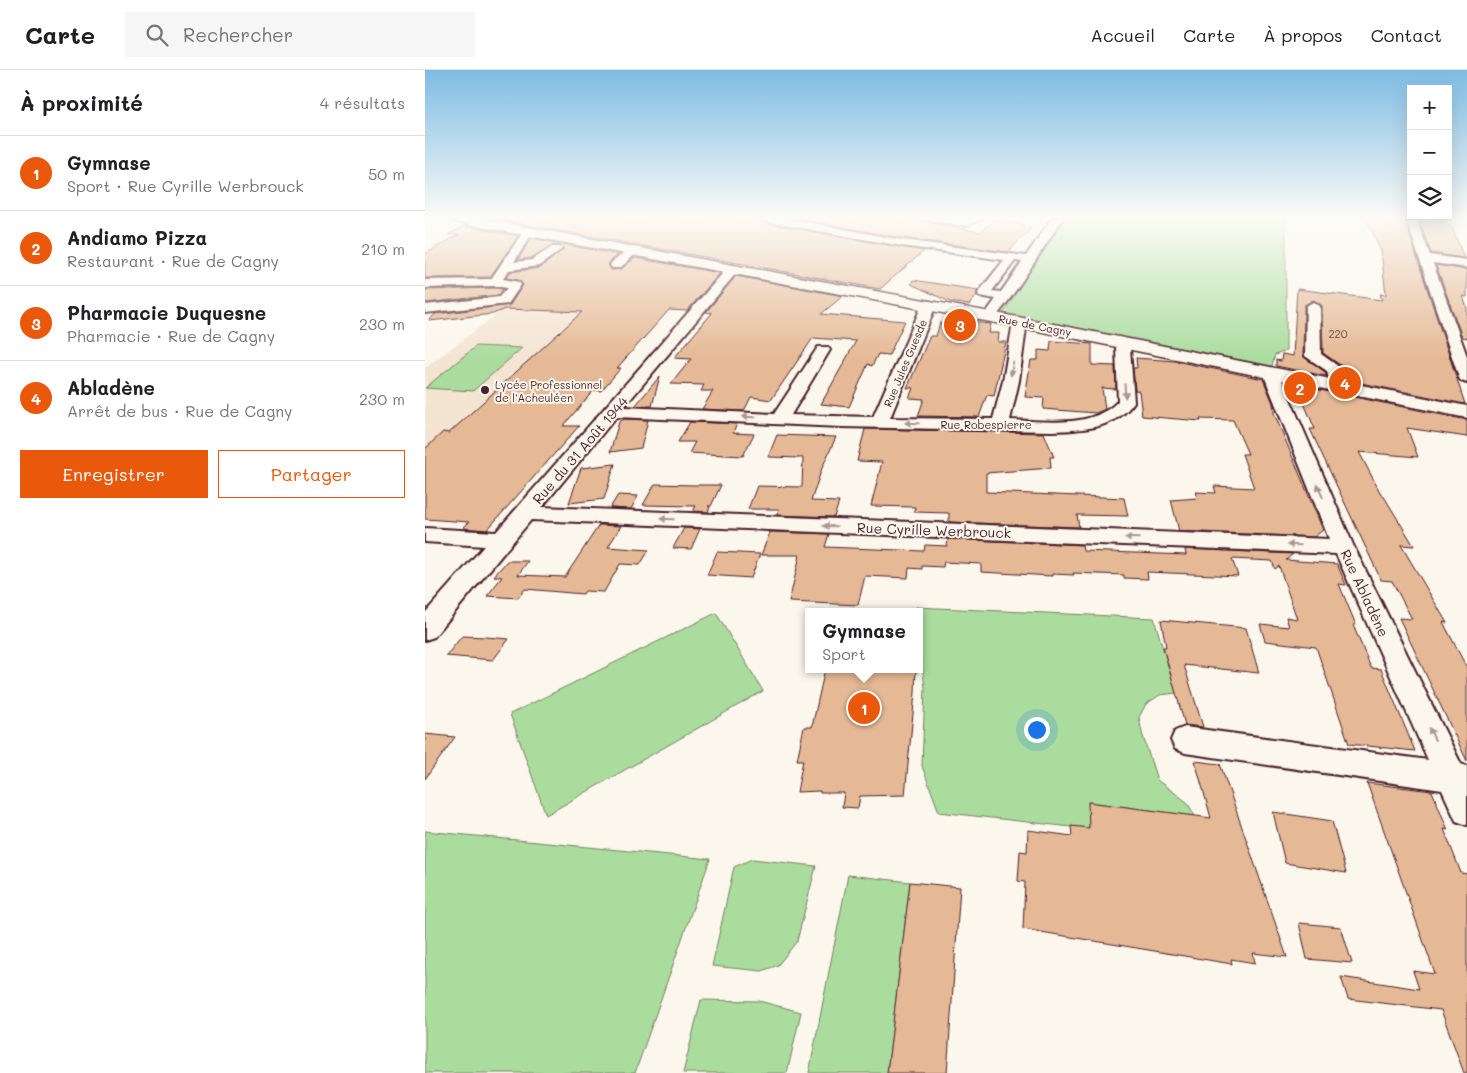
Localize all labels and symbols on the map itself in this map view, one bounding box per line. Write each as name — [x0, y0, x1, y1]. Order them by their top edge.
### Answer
pin: 3 — [944, 306, 976, 344]
street label: Rue de Cagny — [997, 311, 1073, 339]
street label: Rue Jules Guesde — [880, 317, 930, 409]
house number: 220 — [1328, 326, 1348, 341]
one-way arrow — [1008, 362, 1016, 378]
pin: 4 — [1329, 364, 1361, 402]
pin: 2 — [1284, 369, 1316, 407]
place label: Lycée Professionnel de l'Acheuléen — [495, 377, 602, 405]
one-way arrow — [1121, 383, 1129, 399]
marker: Lycée Professionnel de l'Acheuléen — [479, 384, 491, 396]
street label: Rue du 31 Août 1944 — [528, 391, 633, 508]
one-way arrow — [741, 413, 757, 421]
street label: Rue Robespierre — [941, 417, 1032, 432]
one-way arrow — [903, 419, 919, 427]
one-way arrow — [1316, 484, 1323, 499]
one-way arrow — [659, 515, 675, 523]
street label: Rue Cyrille Werbrouck — [857, 518, 1011, 542]
one-way arrow — [821, 521, 837, 529]
one-way arrow — [1124, 534, 1140, 542]
one-way arrow — [1286, 541, 1302, 549]
street label: Rue Abladène — [1336, 546, 1394, 640]
pin: 1 — [848, 689, 880, 727]
your location — [1024, 717, 1050, 743]
one-way arrow — [1428, 727, 1436, 741]

